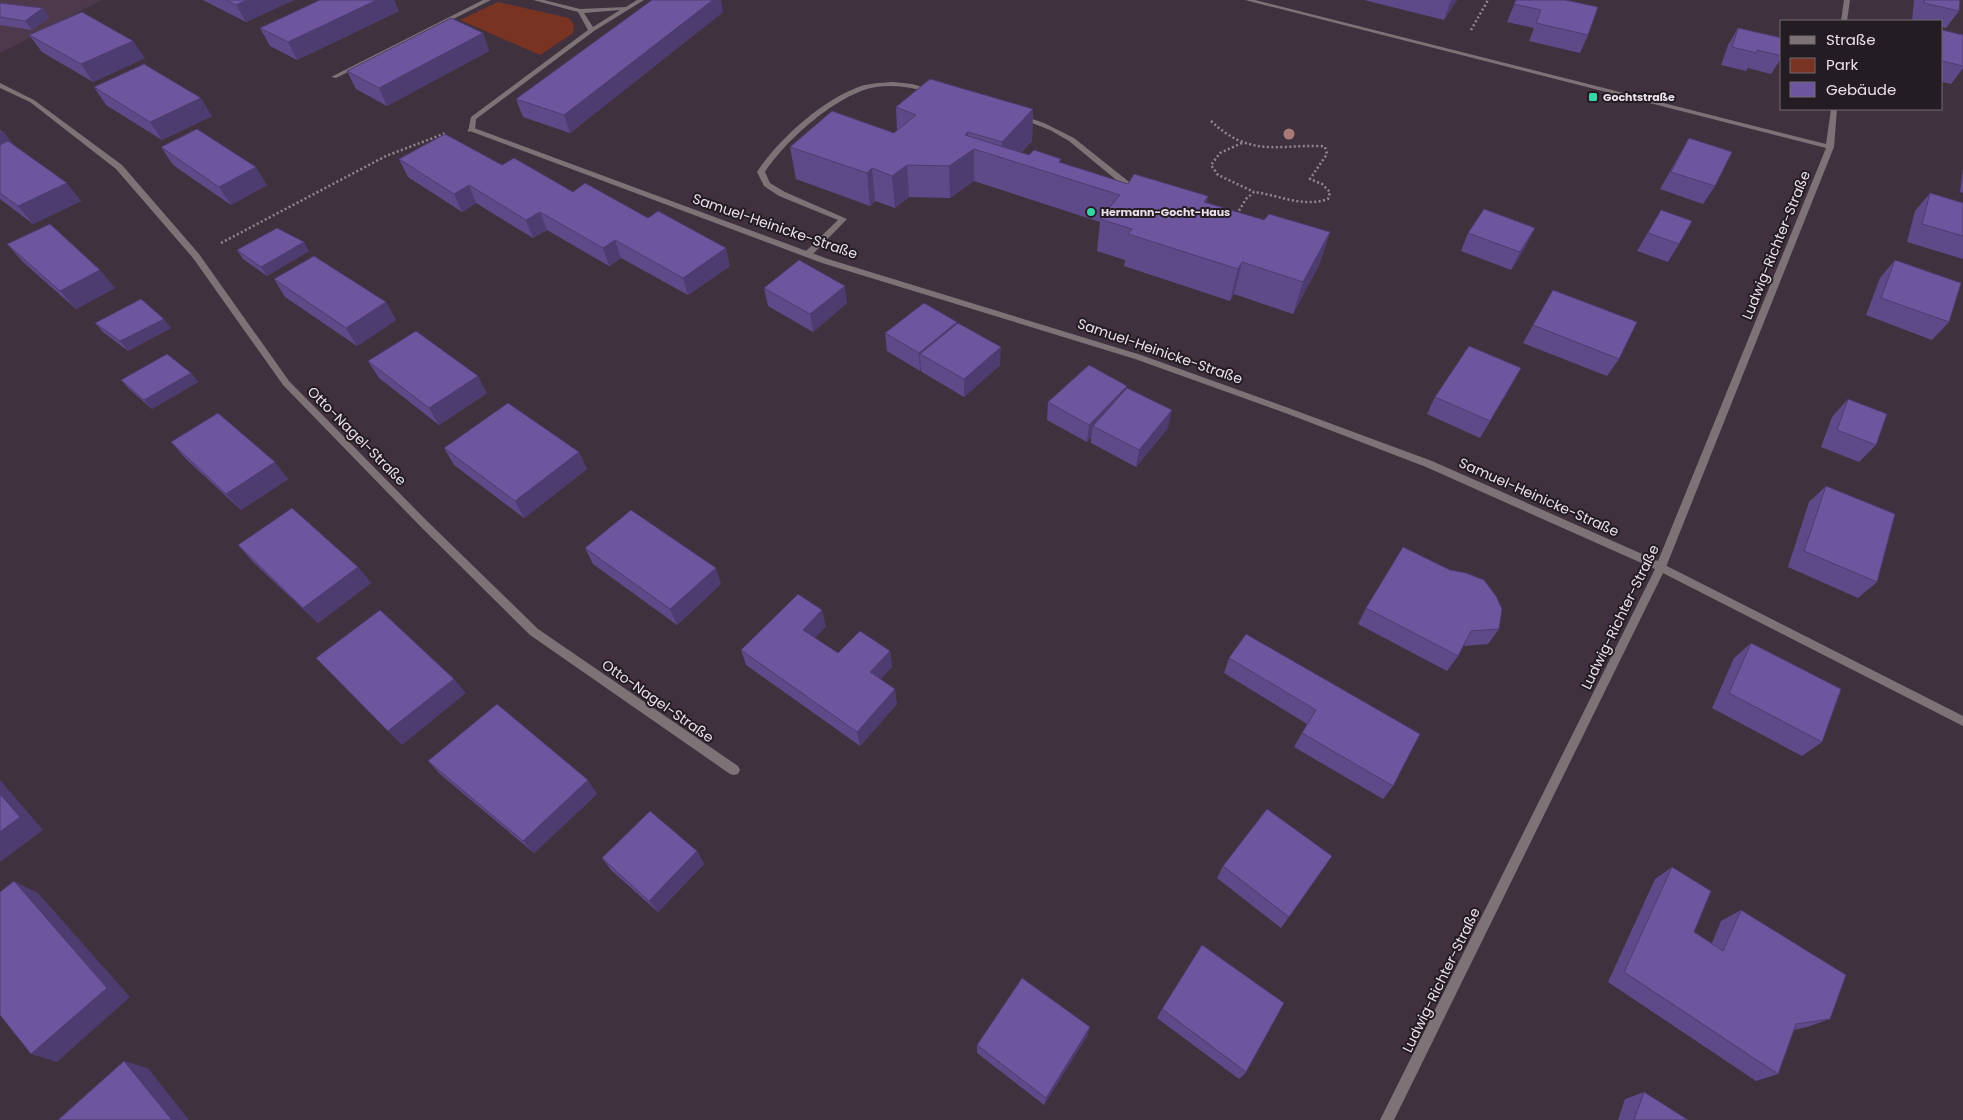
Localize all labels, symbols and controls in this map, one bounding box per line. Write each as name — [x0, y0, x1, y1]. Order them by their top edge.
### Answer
legend — [1780, 20, 1943, 110]
text: Straße — [1826, 29, 1876, 50]
text: Park — [1826, 54, 1858, 75]
text: Gebäude — [1826, 79, 1896, 100]
place label: Gochtstraße — [1603, 89, 1675, 105]
marker: Gochtstraße — [1587, 91, 1599, 103]
street label: Ludwig-Richter-Straße — [1737, 167, 1815, 322]
street label: Samuel-Heinicke-Straße — [690, 188, 861, 264]
place label: Hermann-Gocht-Haus — [1101, 204, 1230, 220]
marker: Hermann-Gocht-Haus — [1085, 206, 1097, 218]
street label: Samuel-Heinicke-Straße — [1075, 313, 1246, 389]
street label: Otto-Nagel-Straße — [303, 382, 411, 490]
street label: Samuel-Heinicke-Straße — [1456, 453, 1623, 542]
street label: Ludwig-Richter-Straße — [1576, 541, 1664, 693]
street label: Otto-Nagel-Straße — [598, 655, 718, 747]
street label: Ludwig-Richter-Straße — [1397, 904, 1485, 1056]

